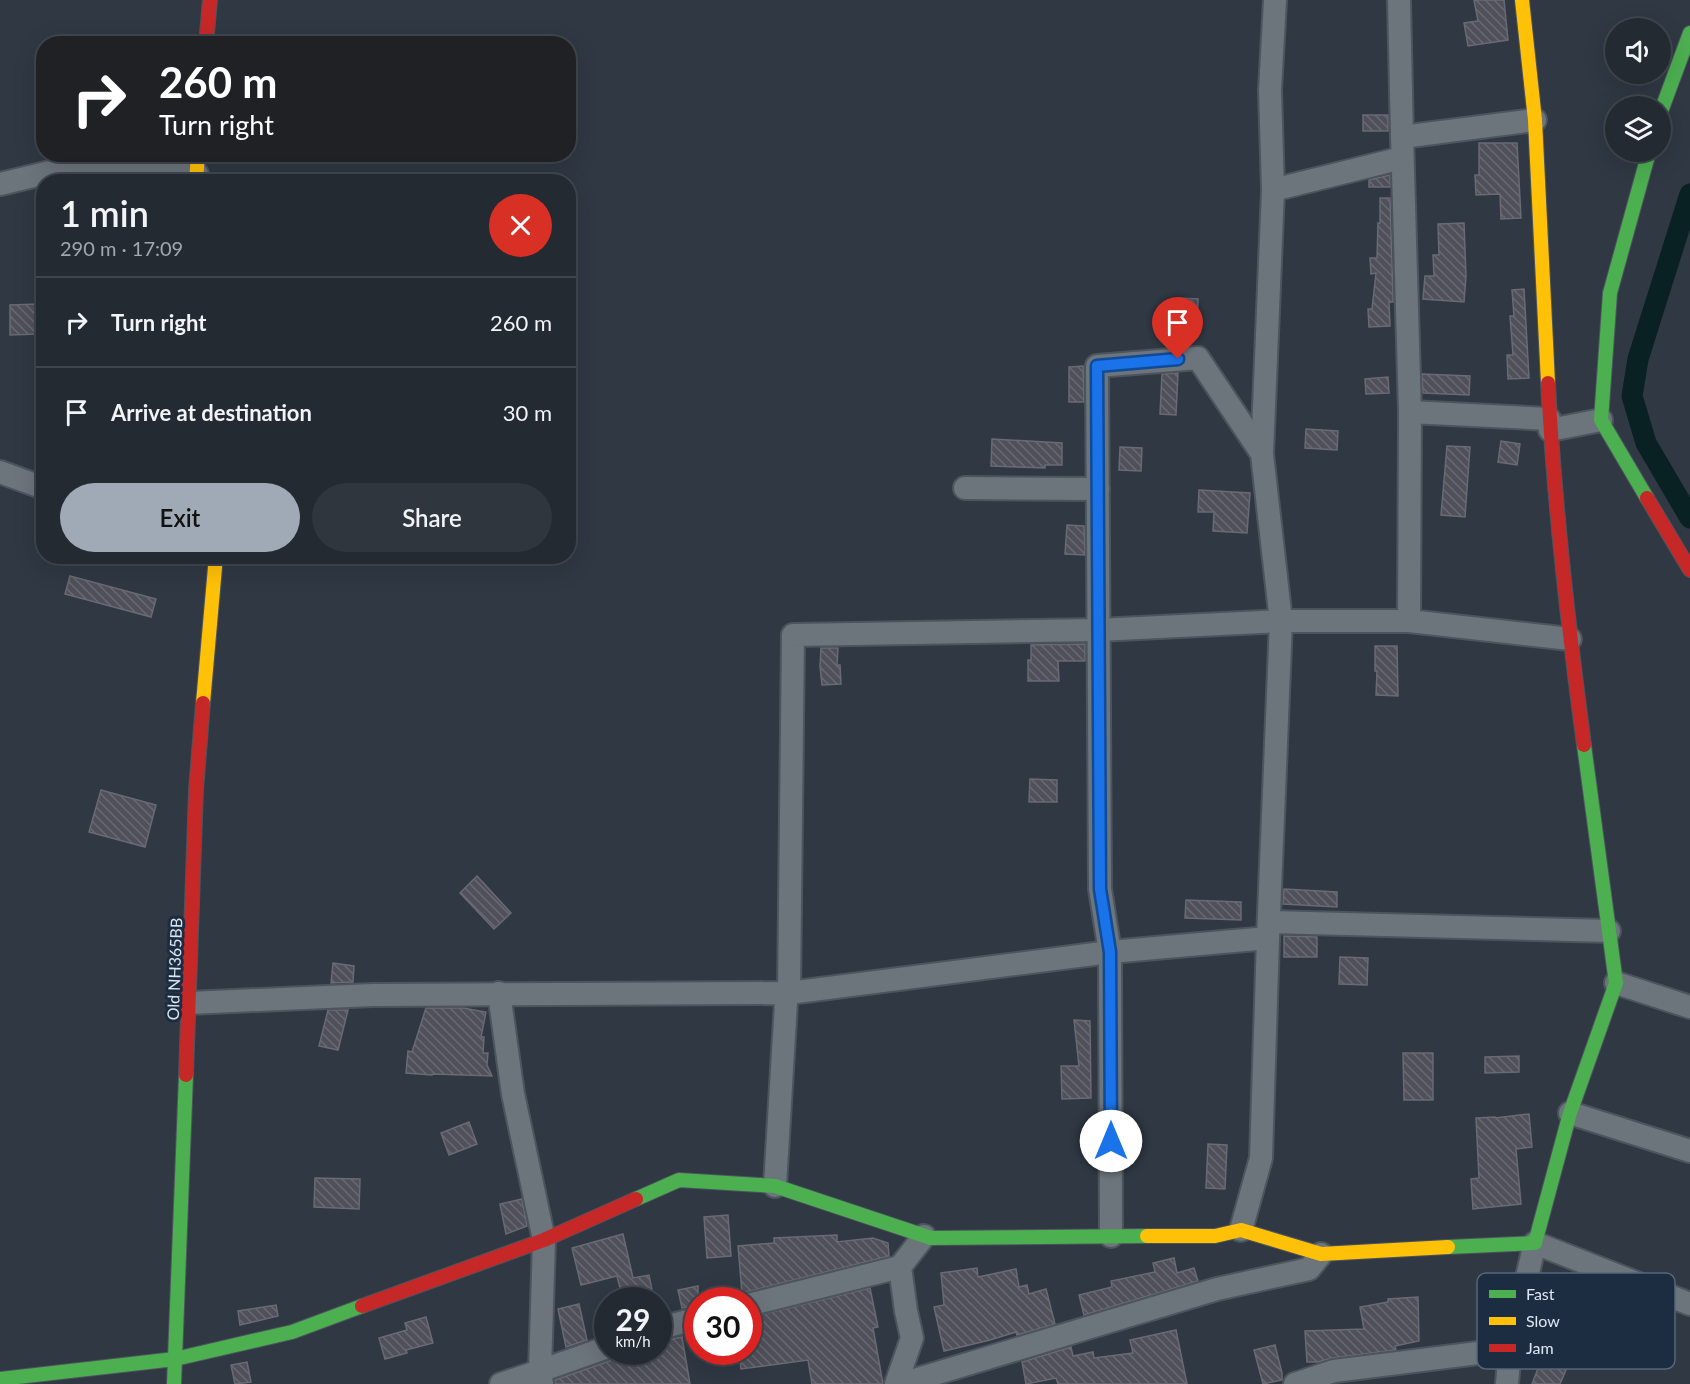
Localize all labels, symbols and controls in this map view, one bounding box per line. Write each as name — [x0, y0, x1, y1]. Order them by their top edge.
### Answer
map controls — [1605, 18, 1671, 162]
button: sound — [1605, 18, 1671, 84]
text: 260 m — [159, 57, 277, 107]
icon: right — [60, 60, 138, 138]
button: layers — [1605, 96, 1671, 162]
text: Turn right — [159, 108, 274, 141]
text: 1 min — [60, 191, 149, 235]
button: close — [489, 194, 552, 257]
text: 290 m · 17:09 — [60, 236, 183, 260]
pin — [1152, 297, 1203, 359]
icon: right — [60, 306, 93, 339]
icon: arrive — [1161, 306, 1194, 339]
text: Turn right — [111, 309, 206, 336]
text: 260 m — [490, 309, 552, 336]
icon: arrive — [60, 396, 93, 429]
text: Arrive at destination — [111, 399, 312, 426]
text: 30 m — [503, 399, 552, 426]
button: Exit — [60, 483, 300, 552]
button: Share — [312, 483, 552, 552]
street label: Old NH365BB — [163, 917, 185, 1021]
position arrow — [1079, 1109, 1143, 1173]
legend — [1477, 1273, 1675, 1369]
text: Fast — [1526, 1284, 1555, 1303]
speed limit sign: 30 — [684, 1287, 762, 1365]
text: 29 — [616, 1301, 650, 1337]
text: Slow — [1526, 1311, 1560, 1330]
text: km/h — [615, 1332, 651, 1350]
text: Jam — [1526, 1338, 1554, 1357]

